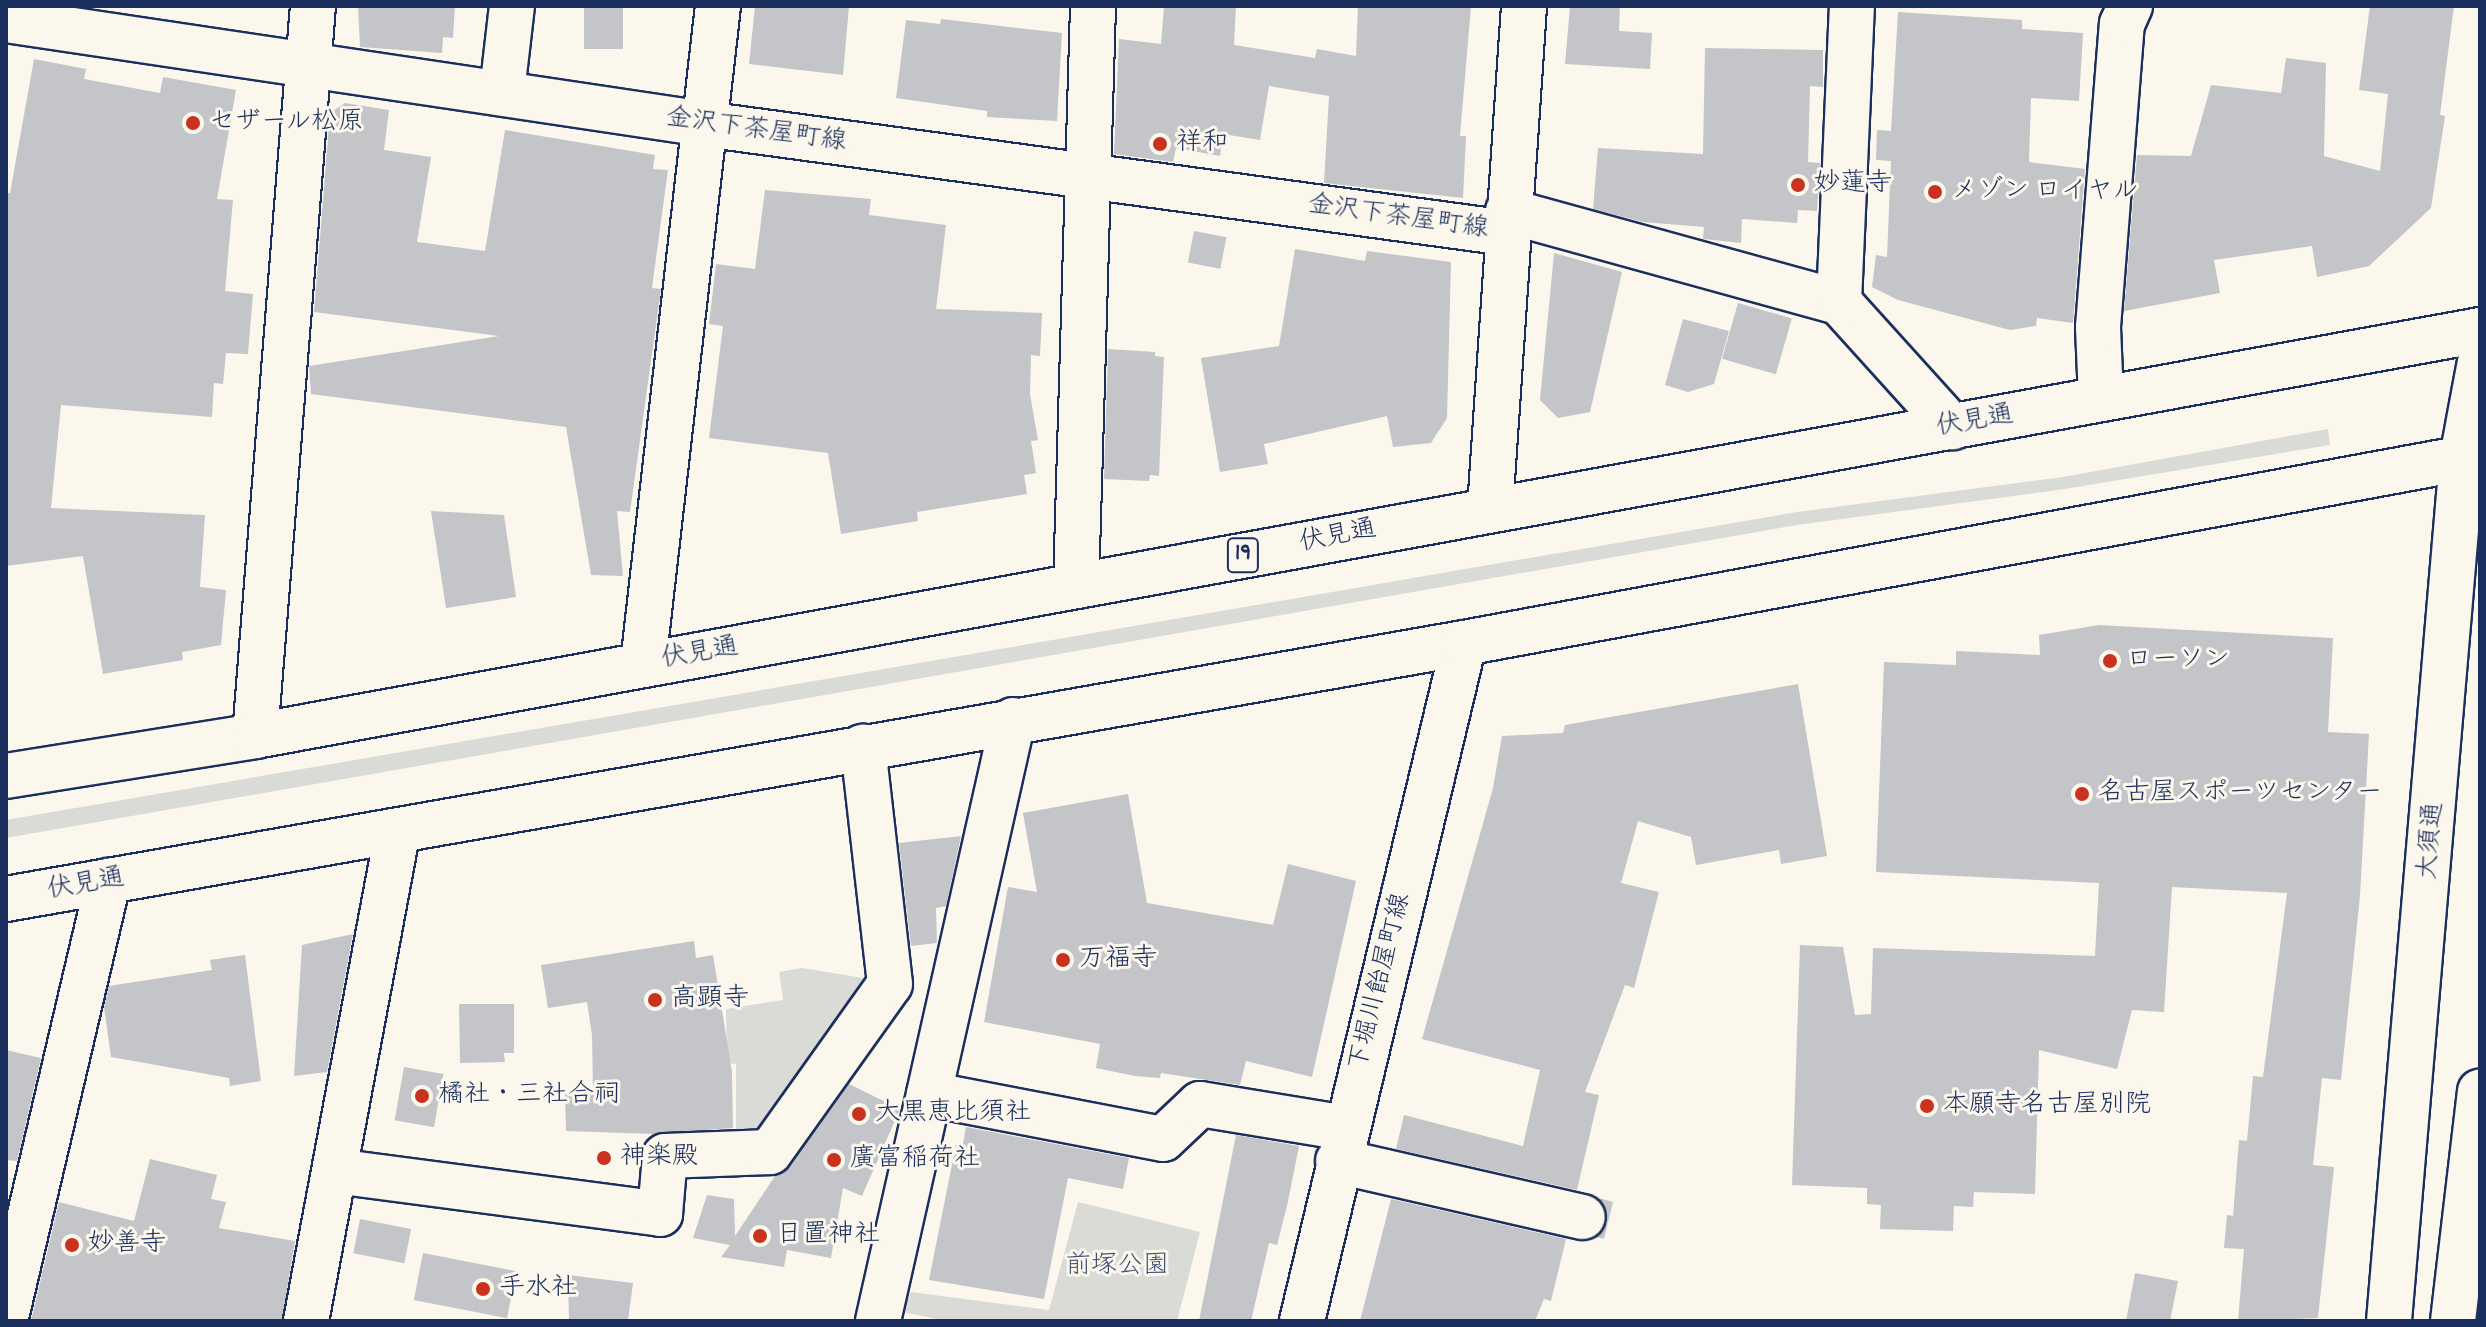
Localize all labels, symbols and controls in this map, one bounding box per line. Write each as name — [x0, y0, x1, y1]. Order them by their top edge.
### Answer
street label: 金沢下茶屋町線 — [664, 103, 848, 159]
place label: セザール松原 — [209, 107, 365, 139]
marker: セザール松原 — [184, 114, 202, 132]
place label: 祥和 — [1176, 128, 1228, 160]
marker: 祥和 — [1151, 135, 1169, 153]
place label: 妙蓮寺 — [1814, 169, 1892, 201]
marker: 妙蓮寺 — [1789, 176, 1807, 194]
place label: メゾン ロイヤル — [1951, 176, 2139, 208]
marker: メゾン ロイヤル — [1926, 183, 1944, 201]
street label: 金沢下茶屋町線 — [1306, 190, 1490, 246]
street label: 伏見通 — [1934, 400, 2016, 444]
street label: 伏見通 — [1297, 514, 1379, 560]
road number: 19 — [1225, 535, 1261, 575]
street label: 伏見通 — [659, 632, 741, 676]
place label: ローソン — [2126, 645, 2230, 677]
marker: ローソン — [2101, 652, 2119, 670]
place label: 名古屋スポーツセンター — [2098, 778, 2384, 810]
marker: 名古屋スポーツセンター — [2073, 785, 2091, 803]
street label: 大須通 — [2413, 801, 2451, 881]
street label: 伏見通 — [45, 863, 127, 907]
street label: 下堀川飴屋町線 — [1344, 890, 1418, 1074]
place label: 万福寺 — [1079, 944, 1157, 976]
marker: 万福寺 — [1054, 951, 1072, 969]
place label: 高顕寺 — [671, 984, 749, 1016]
marker: 高顕寺 — [646, 991, 664, 1009]
place label: 橘社・三社合祠 — [438, 1080, 620, 1112]
marker: 橘社・三社合祠 — [413, 1087, 431, 1105]
place label: 本願寺名古屋別院 — [1943, 1090, 2151, 1122]
marker: 本願寺名古屋別院 — [1918, 1097, 1936, 1115]
place label: 大黒恵比須社 — [875, 1098, 1031, 1130]
marker: 大黒恵比須社 — [850, 1105, 868, 1123]
place label: 神楽殿 — [620, 1142, 698, 1174]
place label: 廣富稲荷社 — [850, 1144, 980, 1176]
marker: 神楽殿 — [595, 1149, 613, 1167]
marker: 廣富稲荷社 — [825, 1151, 843, 1169]
place label: 日置神社 — [776, 1220, 880, 1252]
marker: 日置神社 — [751, 1227, 769, 1245]
place label: 妙善寺 — [88, 1229, 166, 1261]
marker: 妙善寺 — [63, 1236, 81, 1254]
park label: 前塚公園 — [1065, 1251, 1169, 1283]
place label: 手水社 — [499, 1273, 577, 1305]
marker: 手水社 — [474, 1280, 492, 1298]

